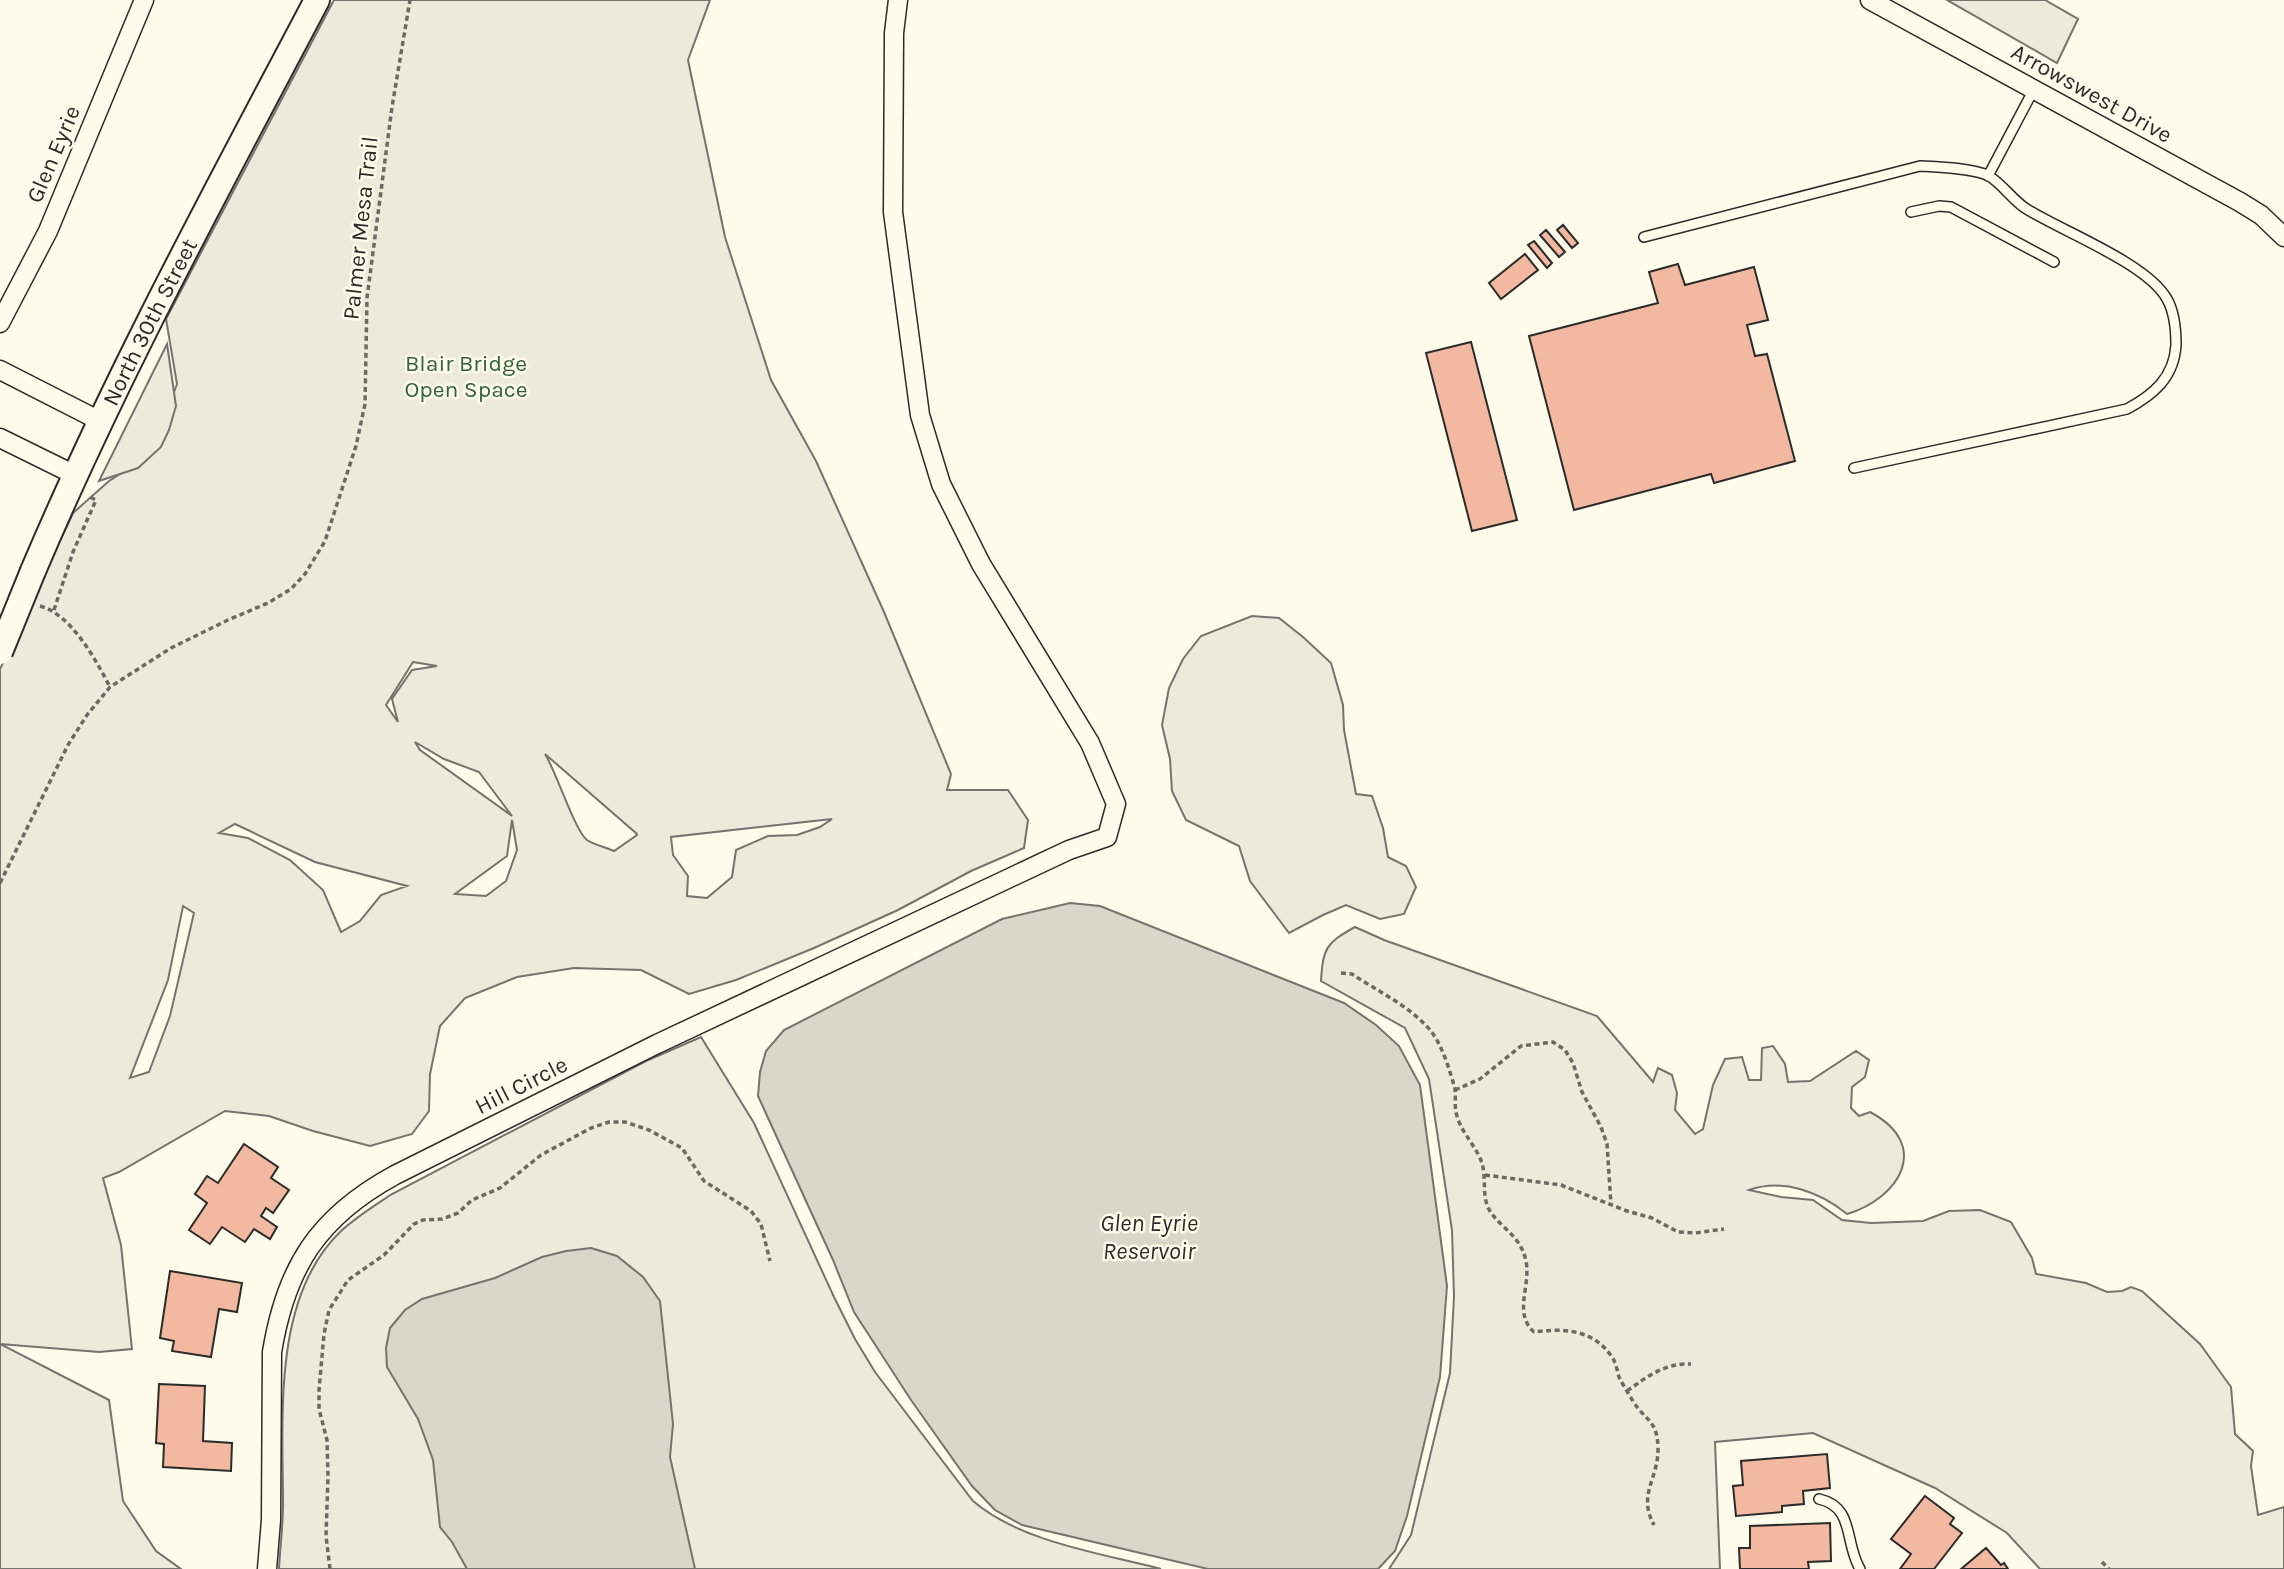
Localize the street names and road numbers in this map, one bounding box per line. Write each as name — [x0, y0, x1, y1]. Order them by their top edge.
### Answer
street label: Arrowswest Drive — [2007, 38, 2177, 149]
street label: Glen Eyrie — [21, 102, 86, 207]
street label: Palmer Mesa Trail — [337, 135, 384, 321]
street label: North 30th Street — [97, 234, 203, 410]
street label: Hill Circle — [471, 1051, 572, 1120]

